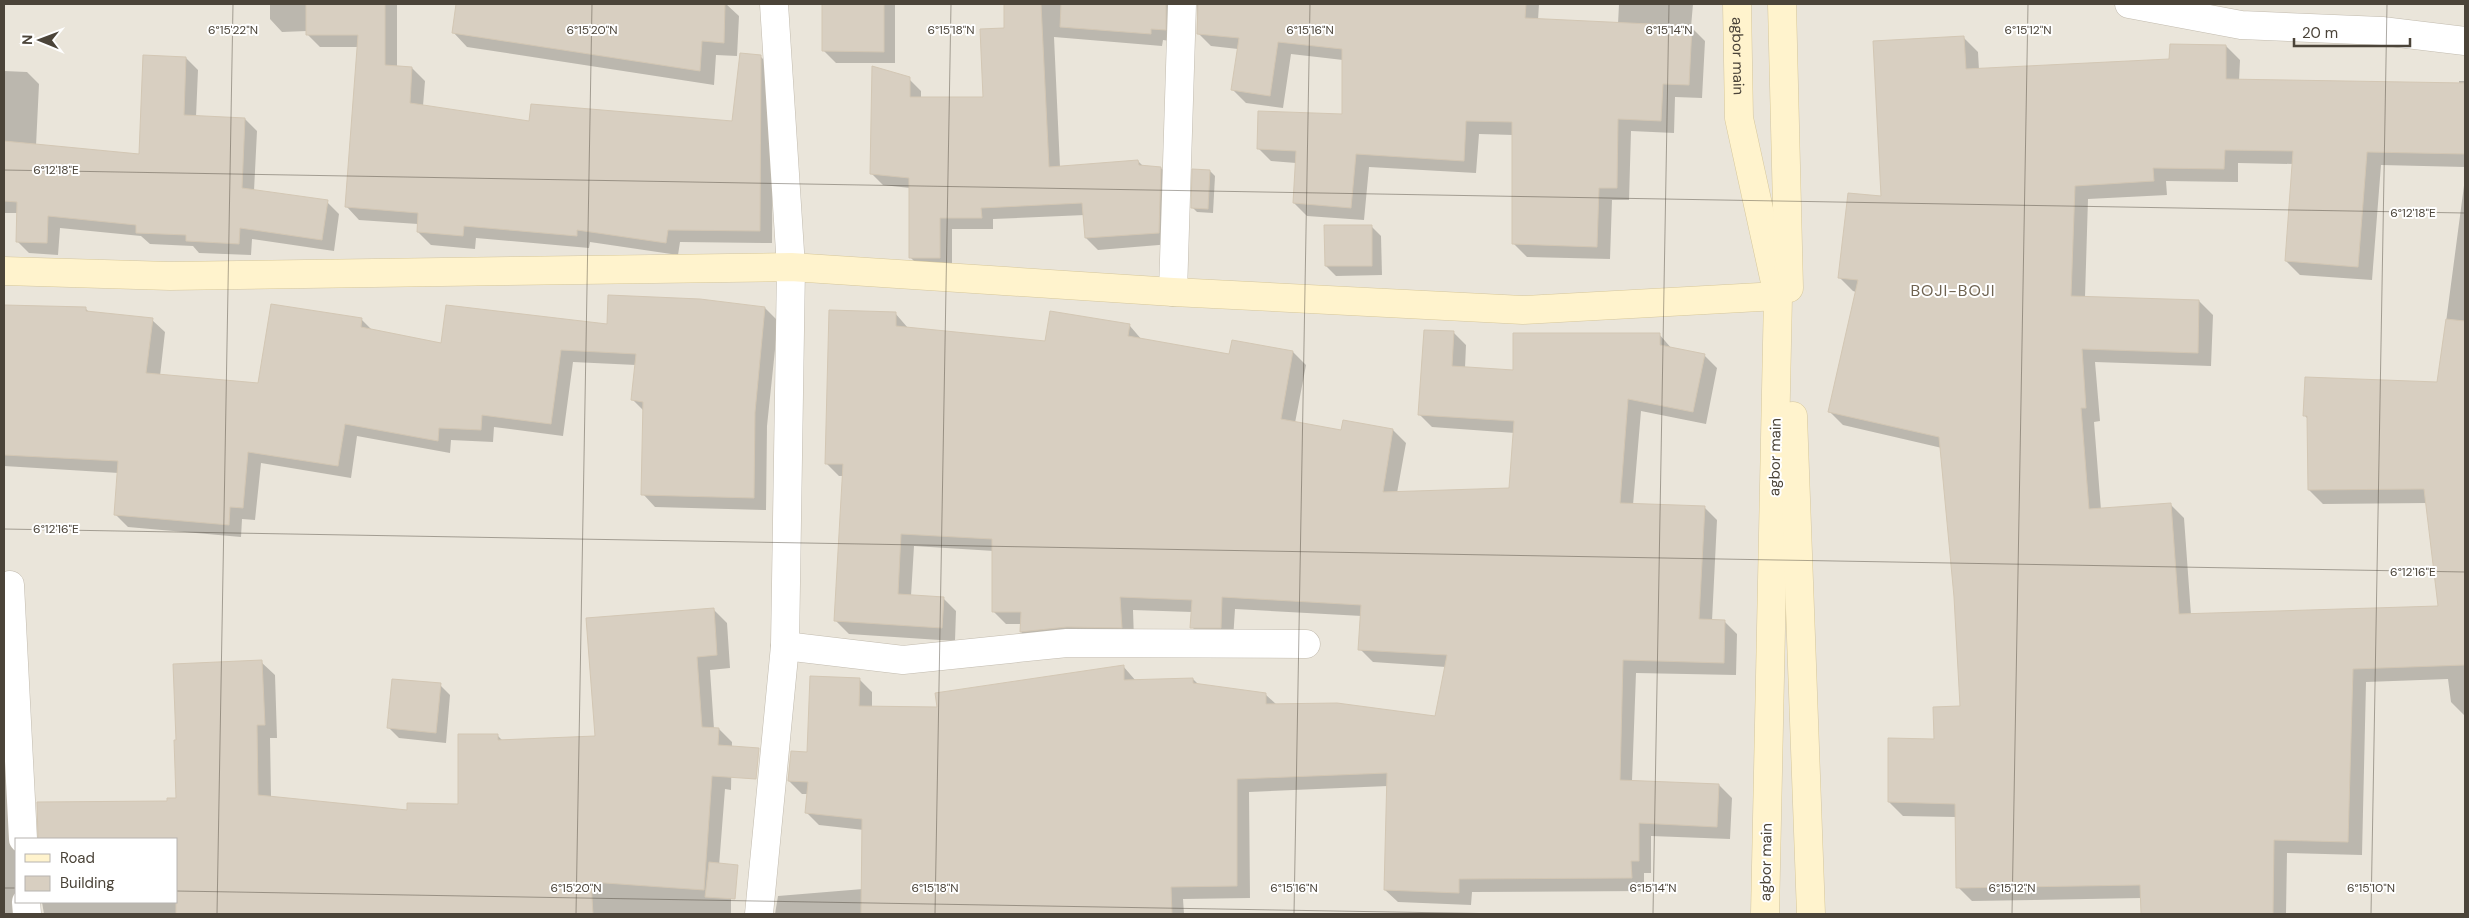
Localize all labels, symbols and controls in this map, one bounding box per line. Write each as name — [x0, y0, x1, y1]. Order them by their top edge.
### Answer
north arrow — [15, 15, 65, 65]
scale bar — [2294, 15, 2410, 47]
street label: agbor main — [1727, 17, 1749, 95]
text: 6°15'22"N — [208, 22, 258, 38]
text: 6°15'20"N — [566, 22, 618, 38]
text: 6°15'18"N — [927, 22, 975, 38]
text: 6°15'16"N — [1286, 22, 1334, 38]
text: 6°15'14"N — [1645, 22, 1693, 38]
text: 6°15'12"N — [2005, 22, 2051, 38]
text: 20 m — [2302, 23, 2338, 43]
text: N — [18, 35, 36, 45]
text: 6°12'18"E — [33, 162, 79, 178]
text: 6°12'18"E — [2390, 205, 2436, 221]
district label: BOJI-BOJI — [1910, 280, 1996, 301]
street label: agbor main — [1764, 418, 1786, 496]
text: 6°12'16"E — [33, 521, 79, 537]
text: 6°12'16"E — [2390, 564, 2436, 580]
street label: agbor main — [1755, 823, 1777, 901]
legend — [15, 838, 178, 903]
text: Road — [60, 848, 95, 868]
text: Building — [60, 873, 115, 893]
text: 6°15'20"N — [550, 880, 602, 896]
text: 6°15'18"N — [911, 880, 959, 896]
text: 6°15'16"N — [1270, 880, 1318, 896]
text: 6°15'14"N — [1629, 880, 1677, 896]
text: 6°15'12"N — [1989, 880, 2035, 896]
text: 6°15'10"N — [2347, 880, 2395, 896]

